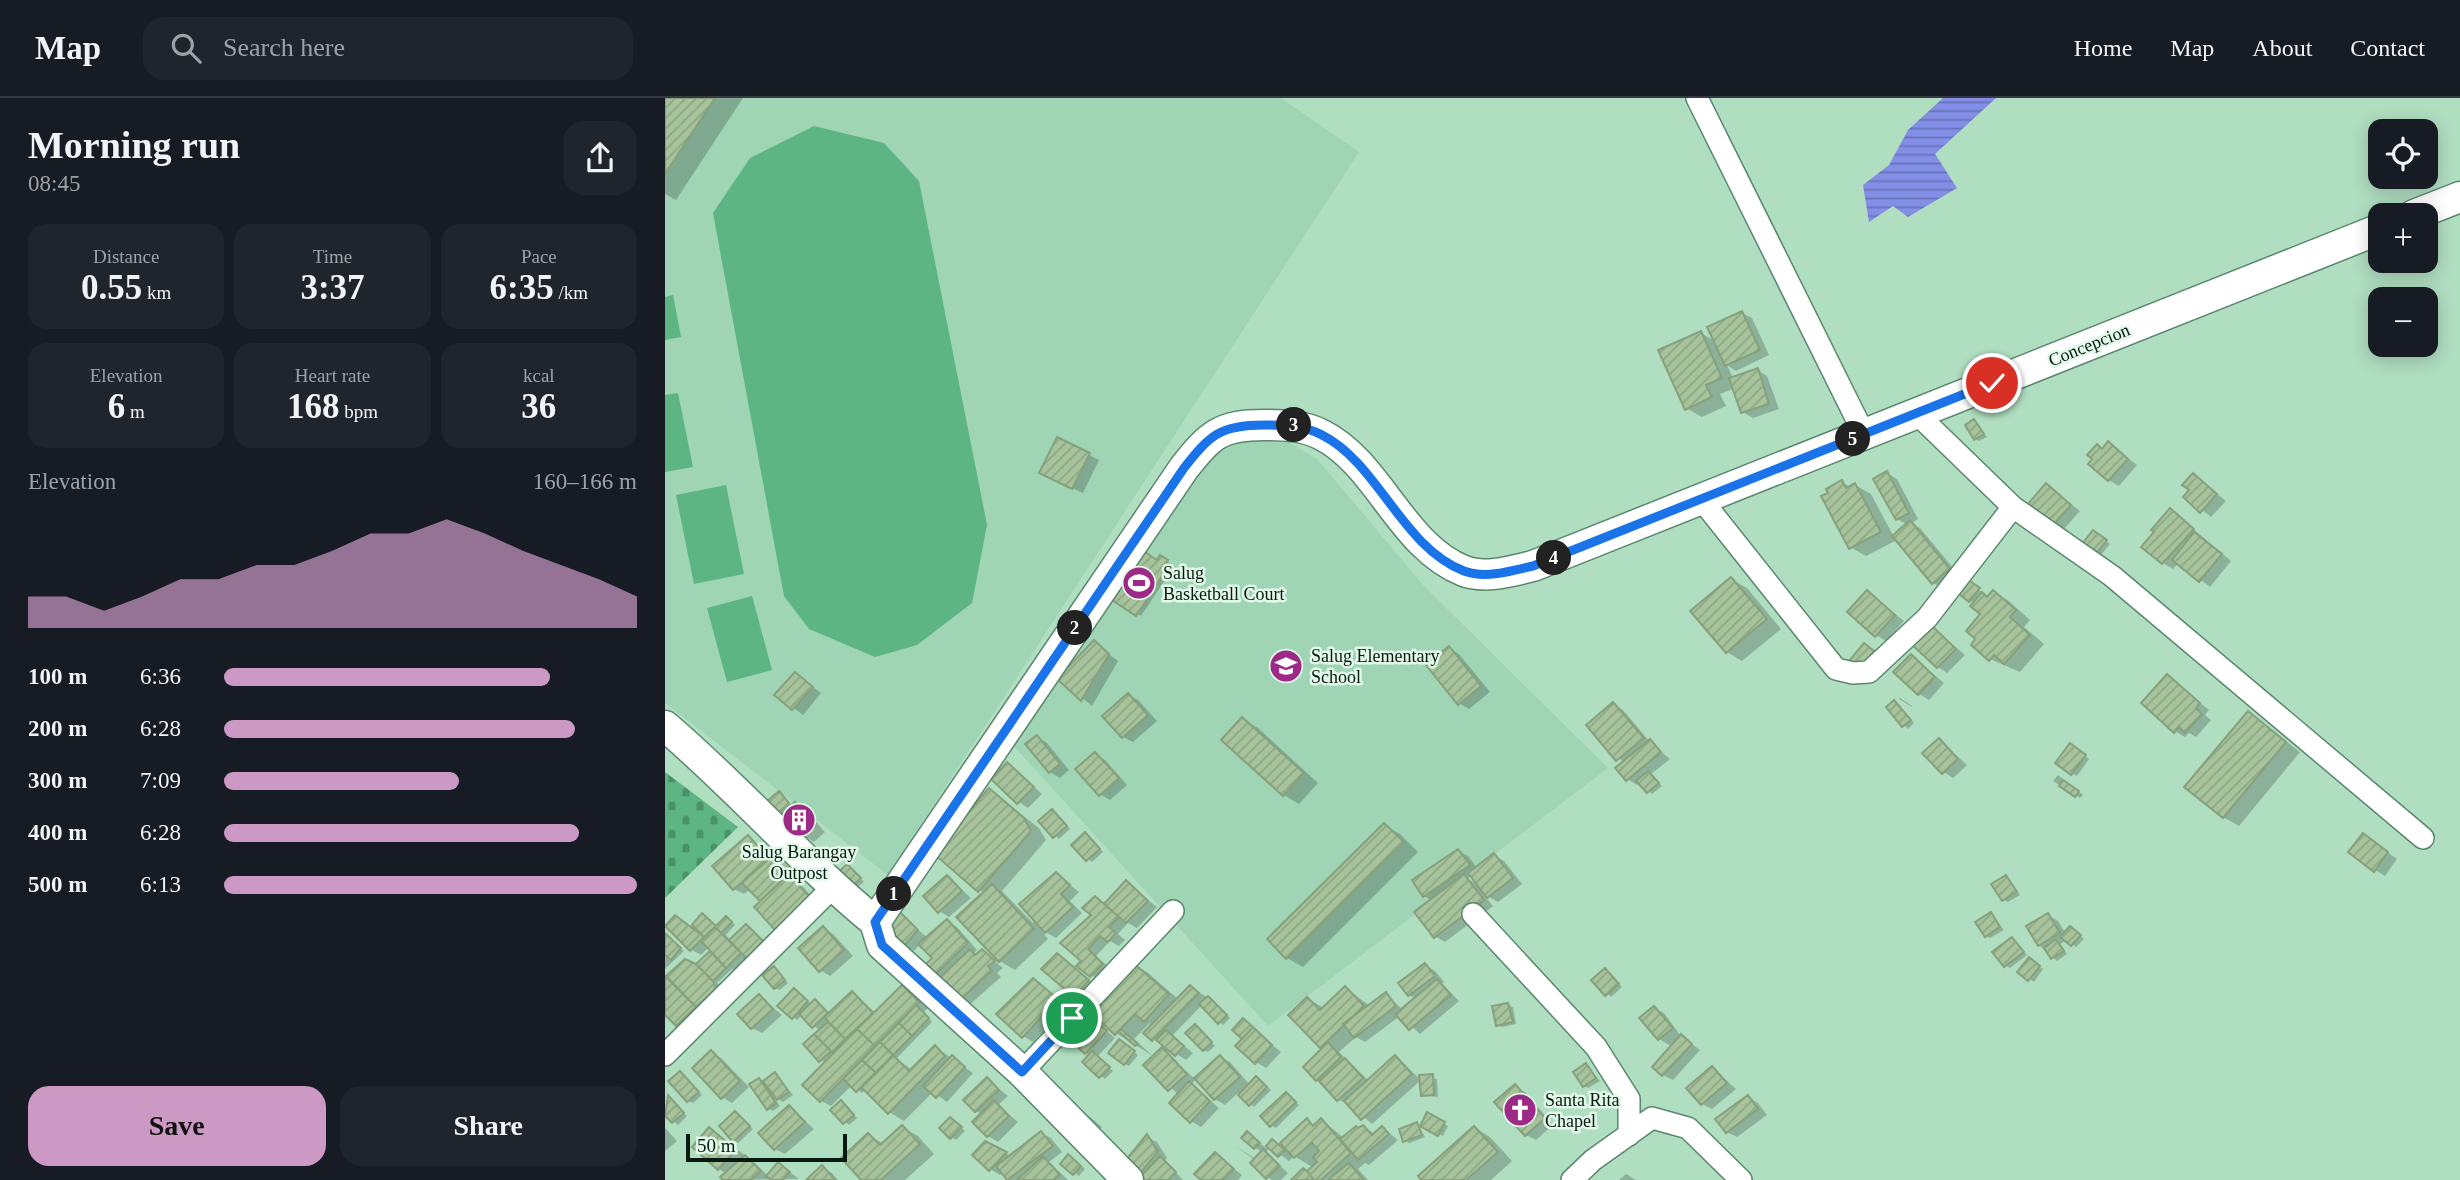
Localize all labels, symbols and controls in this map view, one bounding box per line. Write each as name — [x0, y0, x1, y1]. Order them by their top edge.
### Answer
search box — [143, 17, 633, 80]
icon: search — [167, 29, 205, 67]
text: Map — [35, 30, 101, 66]
text: Search here — [223, 33, 345, 62]
text: Home — [2074, 35, 2132, 61]
text: Map — [2170, 35, 2214, 61]
text: About — [2252, 35, 2312, 61]
text: Contact — [2350, 35, 2425, 61]
map controls — [2368, 119, 2438, 357]
button: locate — [2368, 119, 2438, 189]
button: share — [563, 121, 637, 195]
text: Morning run — [28, 124, 240, 166]
text: 08:45 — [28, 171, 80, 196]
button: + — [2368, 203, 2438, 273]
text: Distance — [93, 246, 159, 267]
text: Time — [313, 246, 352, 267]
text: Pace — [521, 246, 557, 267]
text: 0.55 — [81, 268, 142, 307]
text: 3:37 — [300, 268, 365, 307]
text: 6:35 — [490, 268, 554, 307]
text: km — [142, 282, 171, 303]
text: /km — [554, 282, 588, 303]
button: − — [2368, 287, 2438, 357]
street label: Concepcion — [2045, 320, 2133, 370]
pin — [1962, 353, 2022, 413]
icon: check — [1973, 364, 2011, 402]
text: Elevation — [90, 365, 163, 386]
text: Heart rate — [295, 365, 370, 386]
text: kcal — [523, 365, 555, 386]
text: 6 — [108, 387, 125, 426]
text: 168 — [287, 387, 339, 426]
text: 36 — [521, 387, 556, 426]
text: m — [125, 401, 145, 422]
text: bpm — [339, 401, 378, 422]
pin: 3 — [1277, 408, 1311, 442]
text: 3 — [1289, 414, 1298, 435]
pin: 5 — [1835, 422, 1871, 456]
text: 5 — [1848, 428, 1857, 449]
text: Elevation — [28, 469, 116, 494]
text: 160–166 m — [533, 469, 637, 494]
pin: 4 — [1537, 540, 1571, 575]
text: 4 — [1549, 547, 1558, 568]
place label: Salug Basketball Court — [1163, 563, 1284, 604]
sports icon: Salug Basketball Court — [1120, 564, 1158, 602]
pin: 2 — [1057, 610, 1093, 646]
text: 2 — [1070, 617, 1079, 638]
place label: Salug Elementary School — [1311, 646, 1439, 687]
school or university icon: Salug Elementary School — [1267, 647, 1305, 685]
text: 100 m — [28, 664, 87, 689]
text: 6:36 — [140, 664, 181, 689]
text: 200 m — [28, 716, 87, 741]
text: 6:28 — [140, 716, 181, 741]
text: 300 m — [28, 768, 87, 793]
text: 7:09 — [140, 768, 181, 793]
building icon: Salug Barangay Outpost — [780, 801, 818, 839]
text: 400 m — [28, 820, 87, 845]
text: 6:28 — [140, 820, 181, 845]
place label: Salug Barangay Outpost — [742, 842, 856, 883]
text: 500 m — [28, 872, 87, 897]
text: 6:13 — [140, 872, 181, 897]
pin: 1 — [877, 876, 911, 912]
text: 1 — [889, 883, 898, 904]
pin — [1042, 988, 1102, 1048]
icon: arrive — [1053, 999, 1091, 1037]
button: Save — [28, 1086, 326, 1166]
button: Share — [340, 1086, 637, 1166]
place label: Santa Rita Chapel — [1545, 1090, 1620, 1131]
church icon: Santa Rita Chapel — [1501, 1091, 1539, 1129]
scale bar — [686, 1131, 847, 1163]
text: 50 m — [697, 1135, 736, 1156]

